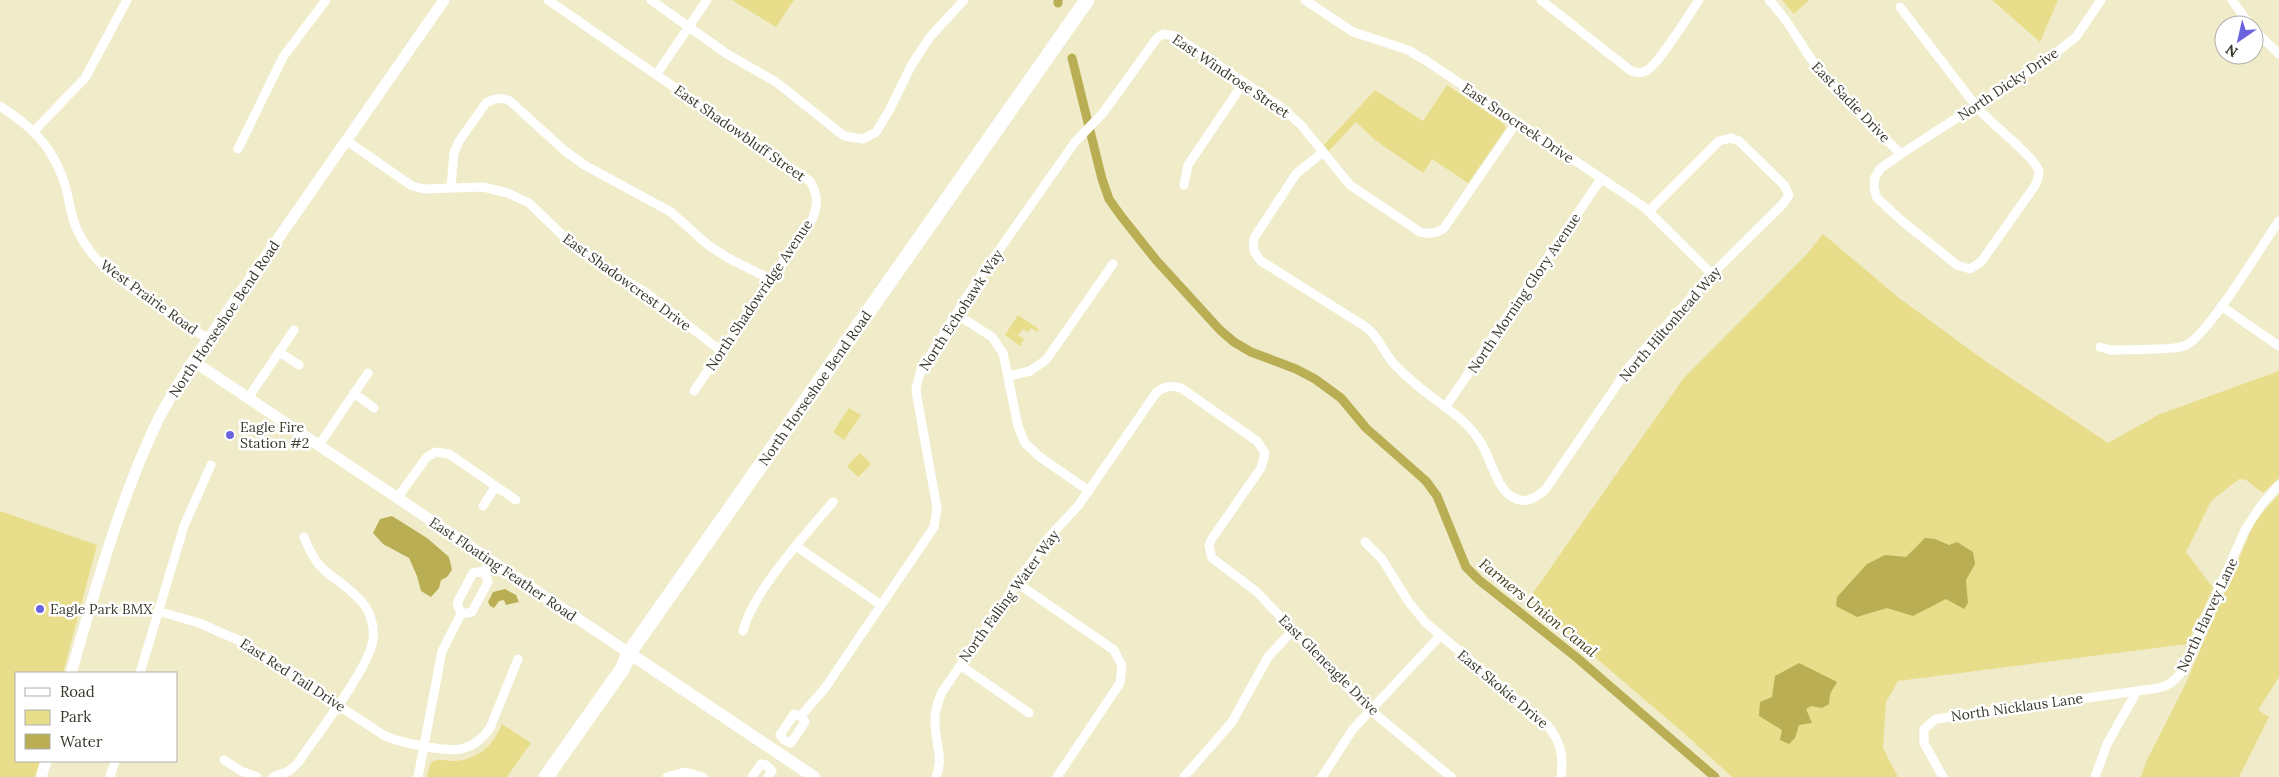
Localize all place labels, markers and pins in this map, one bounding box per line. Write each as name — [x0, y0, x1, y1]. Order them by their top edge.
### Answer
place label: Eagle Fire Station #2 — [240, 418, 309, 452]
marker: Eagle Fire Station #2 — [224, 429, 236, 441]
place label: Eagle Park BMX — [50, 600, 153, 618]
marker: Eagle Park BMX — [34, 603, 46, 615]

